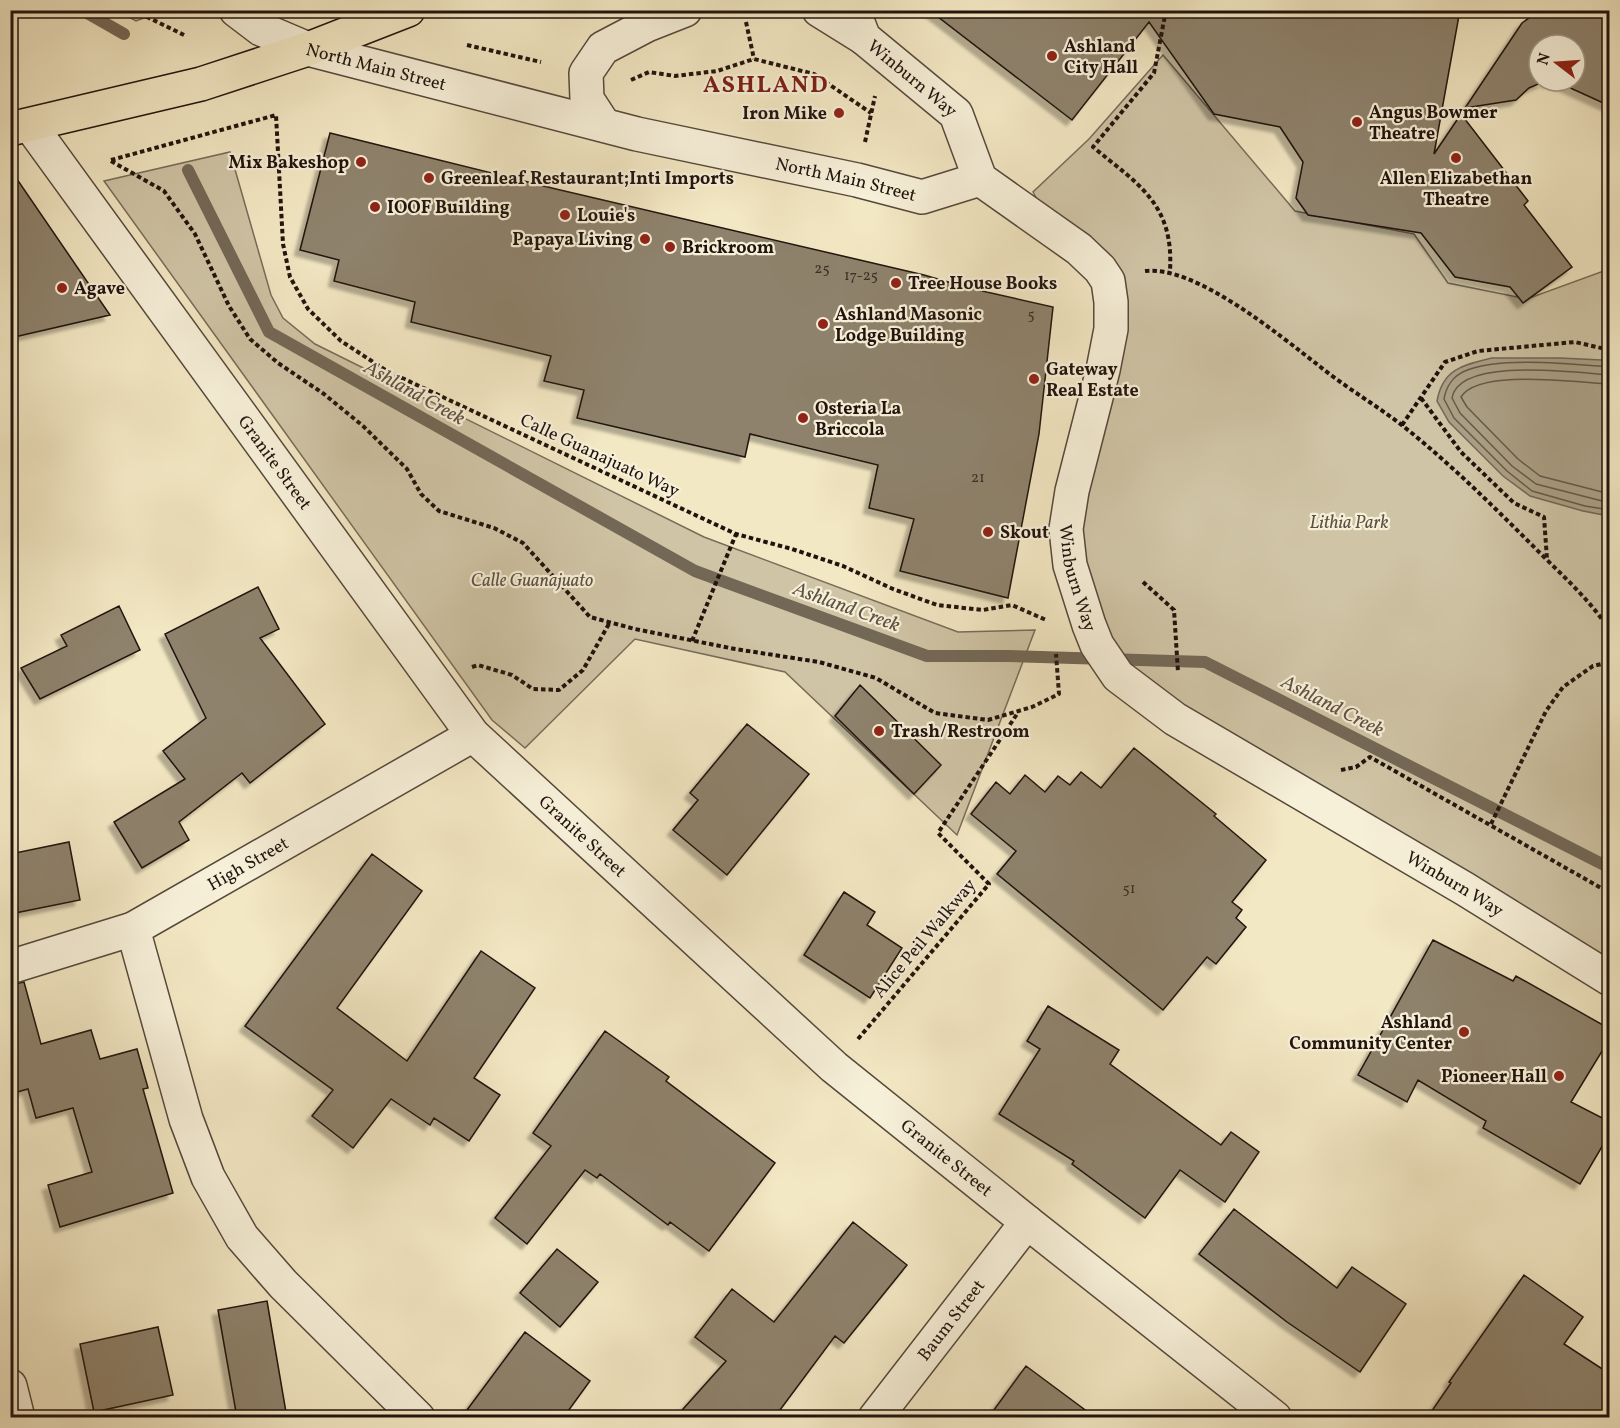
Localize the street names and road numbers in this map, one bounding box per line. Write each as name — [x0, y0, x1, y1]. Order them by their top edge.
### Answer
street label: Winburn Way — [861, 35, 962, 124]
street label: North Main Street — [303, 38, 449, 98]
street label: North Main Street — [773, 152, 919, 209]
street label: Calle Guanajuato Way — [516, 408, 683, 504]
street label: Granite Street — [231, 411, 317, 516]
street label: Winburn Way — [1052, 523, 1102, 636]
street label: Granite Street — [532, 790, 631, 884]
street label: High Street — [203, 832, 294, 898]
street label: Winburn Way — [1401, 846, 1508, 924]
street label: Alice Peil Walkway — [868, 874, 983, 1004]
street label: Granite Street — [895, 1114, 997, 1203]
street label: Baum Street — [913, 1275, 992, 1367]

